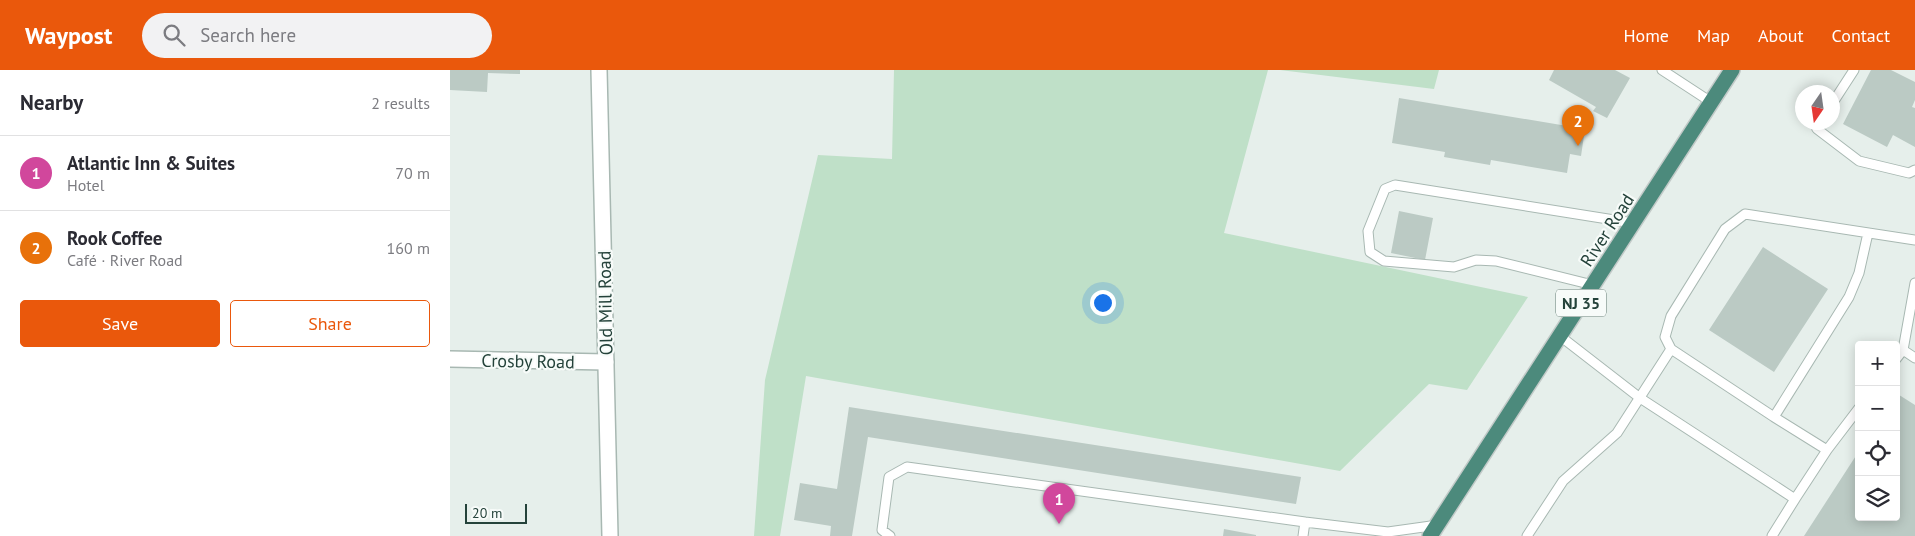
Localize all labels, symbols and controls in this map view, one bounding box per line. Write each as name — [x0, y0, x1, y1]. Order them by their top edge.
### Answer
search box — [142, 13, 492, 58]
text: Waypost — [25, 20, 112, 51]
icon: search — [160, 21, 188, 49]
text: Search here — [200, 23, 296, 47]
text: Home — [1623, 24, 1669, 47]
text: Map — [1697, 24, 1730, 47]
text: About — [1758, 24, 1804, 47]
text: Contact — [1832, 24, 1890, 47]
north arrow — [1795, 85, 1840, 130]
text: Nearby — [20, 89, 83, 116]
text: 2 results — [371, 93, 430, 113]
pin: 2 — [1562, 105, 1594, 146]
text: Atlantic Inn & Suites — [67, 151, 235, 175]
text: 1 — [31, 163, 41, 183]
text: 70 m — [395, 163, 430, 183]
text: Hotel — [67, 175, 104, 195]
street label: River Road — [1575, 189, 1639, 271]
text: Rook Coffee — [67, 226, 162, 250]
text: 2 — [31, 238, 41, 258]
text: 160 m — [387, 238, 430, 258]
text: Café · River Road — [67, 250, 183, 270]
street label: Old Mill Road — [593, 251, 617, 355]
your location — [1090, 290, 1116, 316]
road number: NJ 35 — [1556, 290, 1606, 317]
button: Save — [20, 300, 220, 347]
button: Share — [230, 300, 430, 347]
map controls — [1855, 341, 1900, 521]
button: + — [1855, 341, 1900, 386]
street label: Crosby Road — [481, 349, 575, 373]
button: − — [1855, 386, 1900, 431]
button: locate — [1855, 431, 1900, 476]
button: layers — [1855, 476, 1900, 521]
pin: 1 — [1043, 483, 1075, 524]
scale bar — [465, 501, 528, 524]
text: 20 m — [472, 504, 502, 522]

